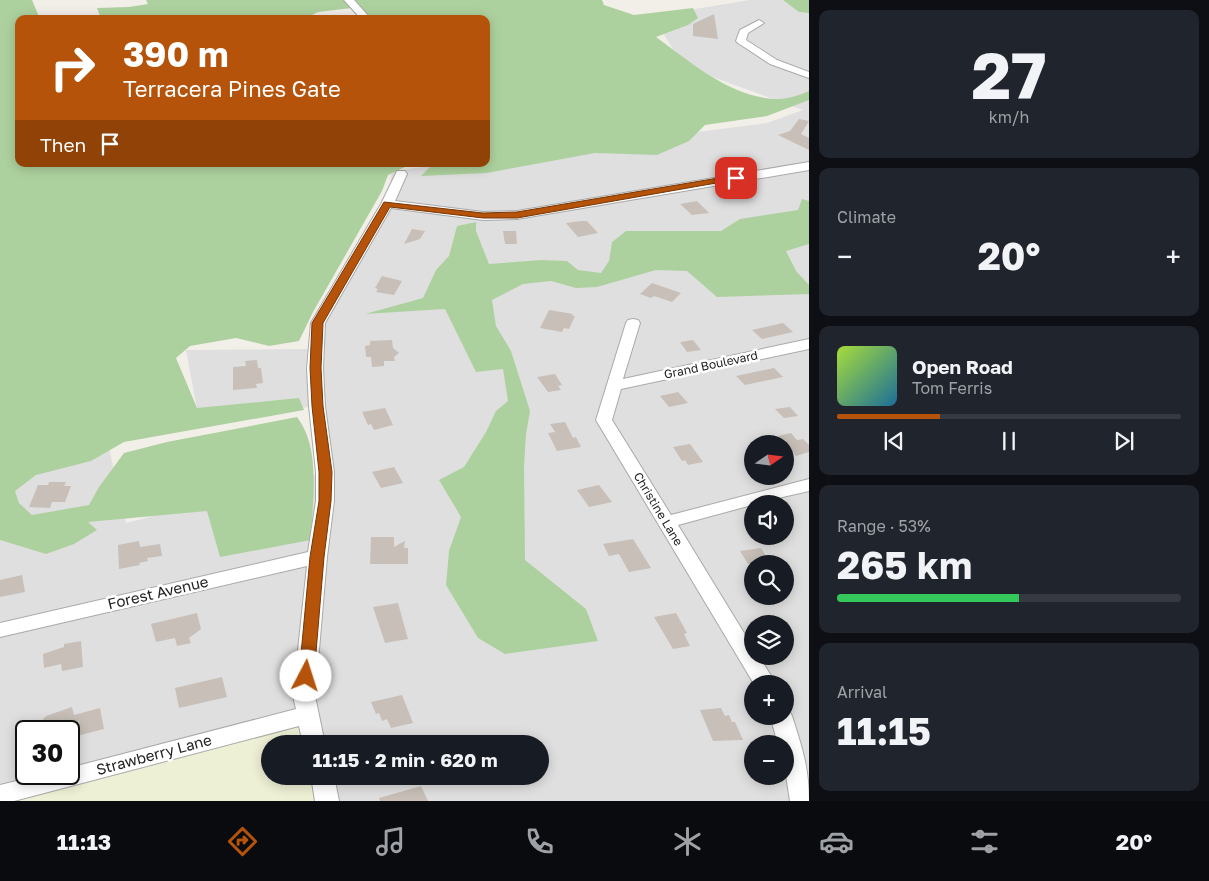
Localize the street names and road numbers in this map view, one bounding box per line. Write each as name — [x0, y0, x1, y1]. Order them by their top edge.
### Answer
street label: Grand Boulevard — [663, 347, 759, 382]
street label: Christine Lane — [631, 469, 686, 548]
street label: Forest Avenue — [106, 572, 210, 612]
street label: Strawberry Lane — [94, 730, 214, 778]

